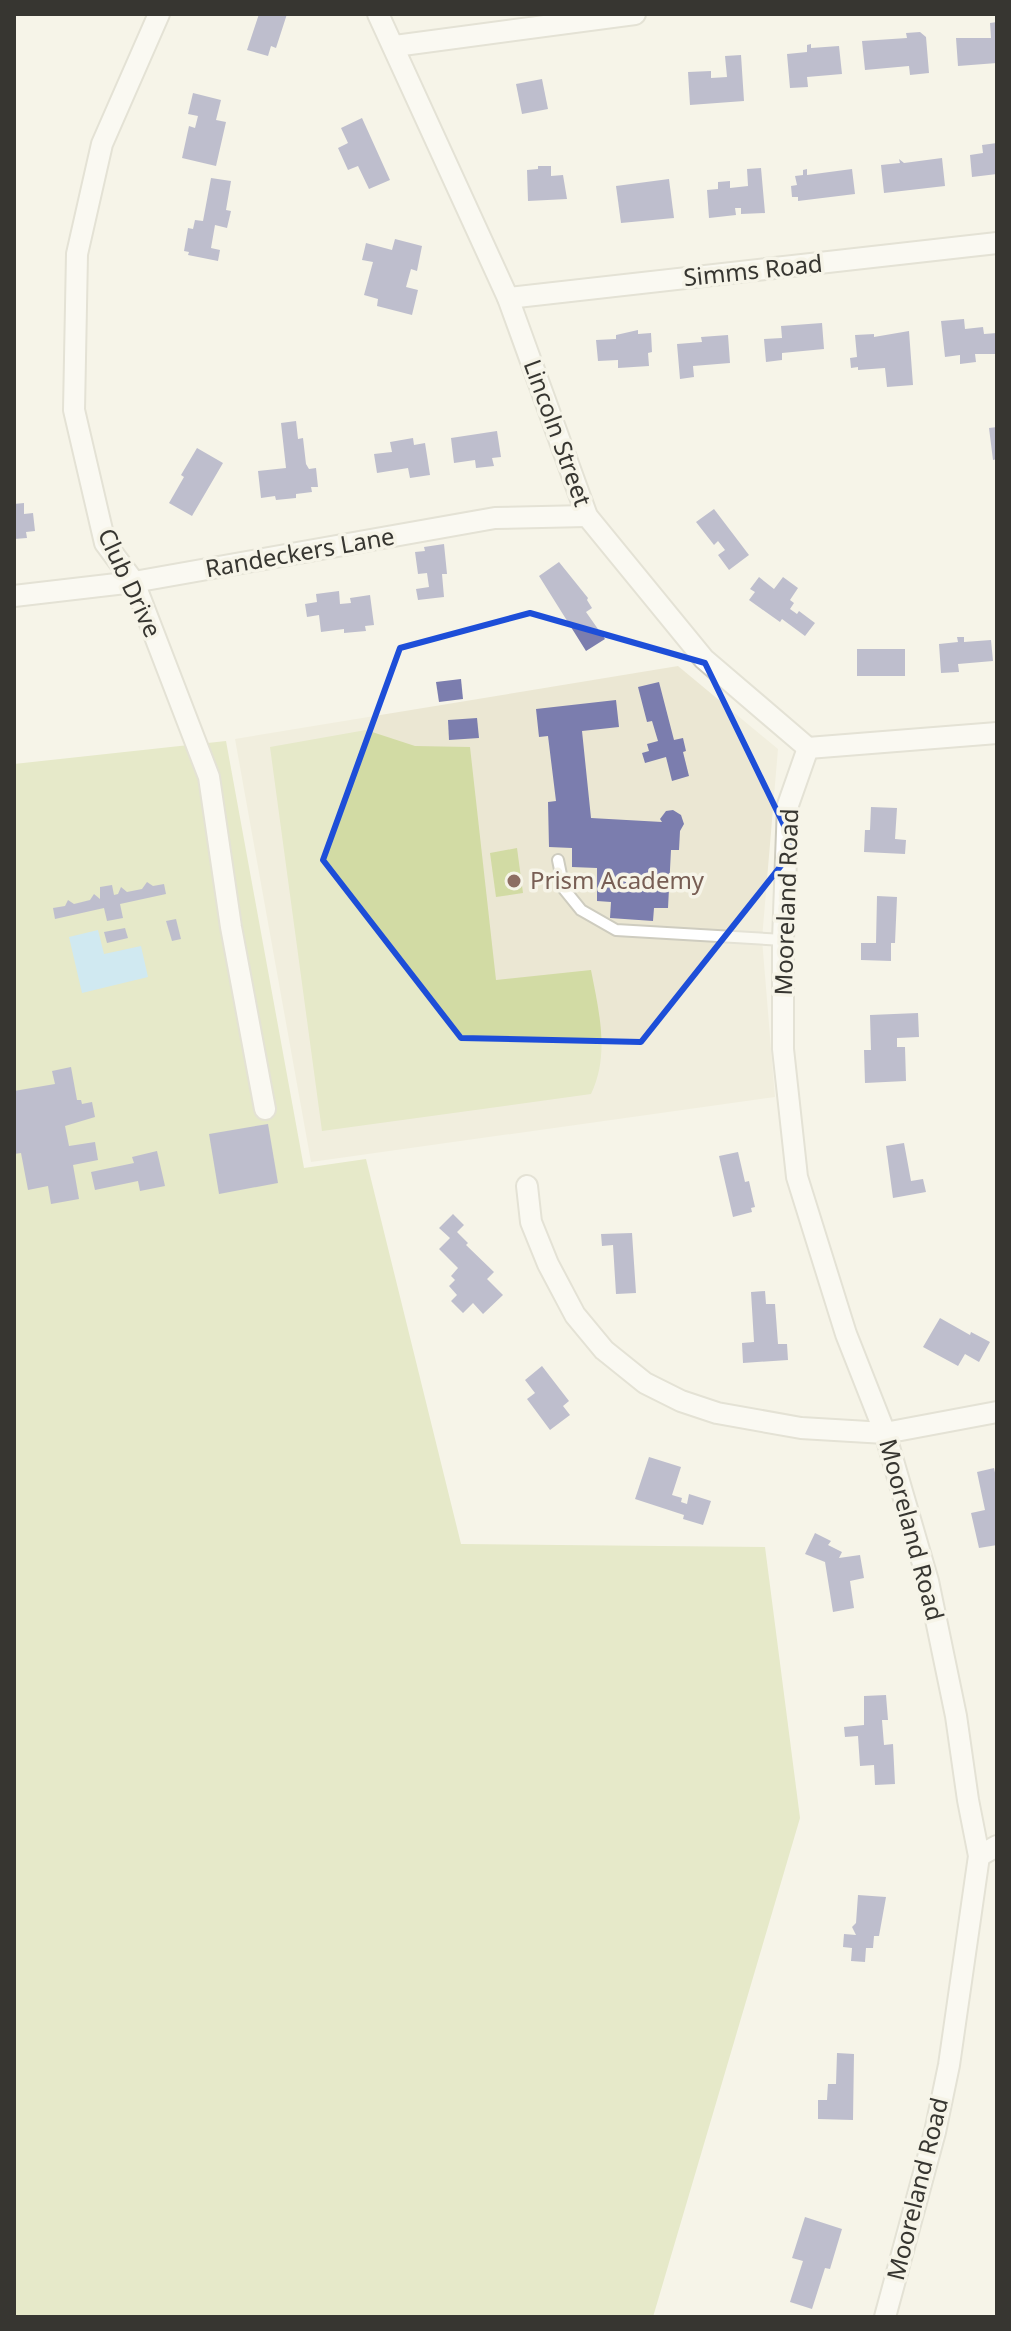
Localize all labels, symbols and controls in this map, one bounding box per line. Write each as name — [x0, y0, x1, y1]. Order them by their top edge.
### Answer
street label: Simms Road — [682, 246, 824, 293]
street label: Lincoln Street — [517, 355, 600, 511]
street label: Randeckers Lane — [203, 519, 397, 584]
street label: Club Drive — [91, 523, 170, 642]
street label: Mooreland Road — [766, 808, 805, 996]
place label: Prism Academy — [530, 863, 705, 896]
marker: Prism Academy — [505, 872, 523, 890]
street label: Mooreland Road — [872, 1435, 953, 1624]
street label: Mooreland Road — [878, 2094, 955, 2283]

